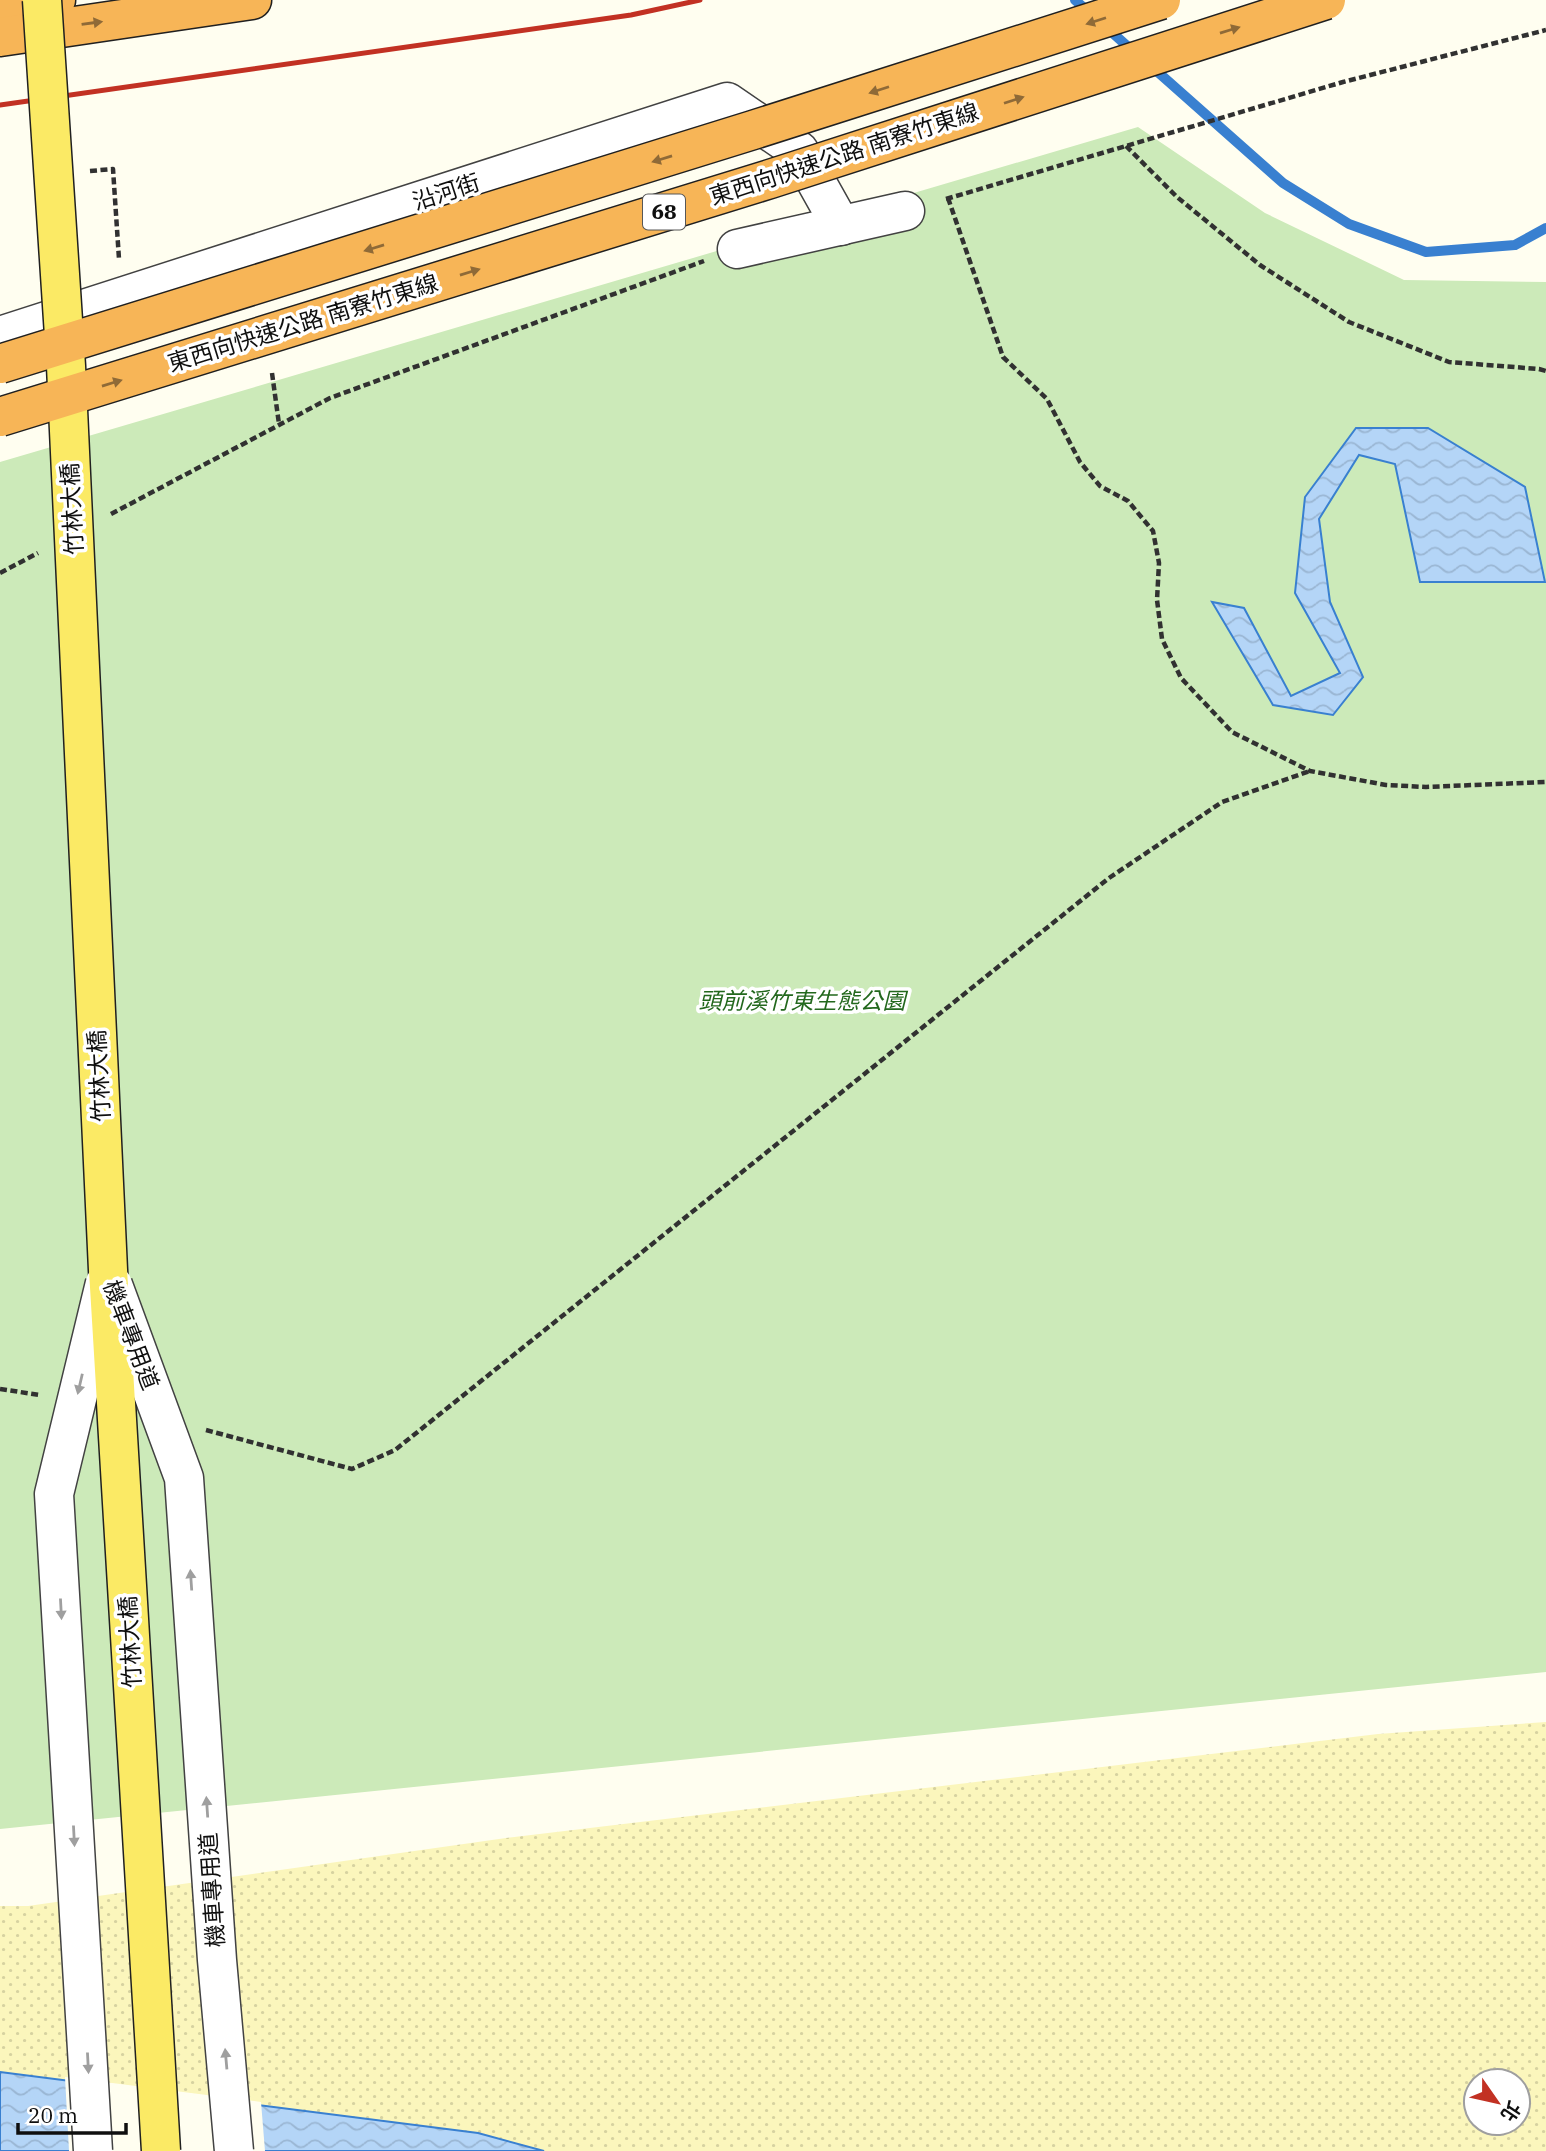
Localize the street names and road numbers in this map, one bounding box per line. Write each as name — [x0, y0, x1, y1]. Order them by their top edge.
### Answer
street label: 東西向快速公路 南寮竹東線 — [705, 95, 982, 211]
street label: 沿河街 — [408, 166, 483, 216]
road number: 68 — [643, 194, 685, 230]
street label: 東西向快速公路 南寮竹東線 — [164, 267, 442, 378]
street label: 竹林大橋 — [54, 462, 88, 556]
street label: 竹林大橋 — [81, 1029, 115, 1123]
street label: 機車專用道 — [97, 1276, 167, 1394]
street label: 竹林大橋 — [112, 1595, 146, 1689]
street label: 機車專用道 — [192, 1832, 230, 1948]

